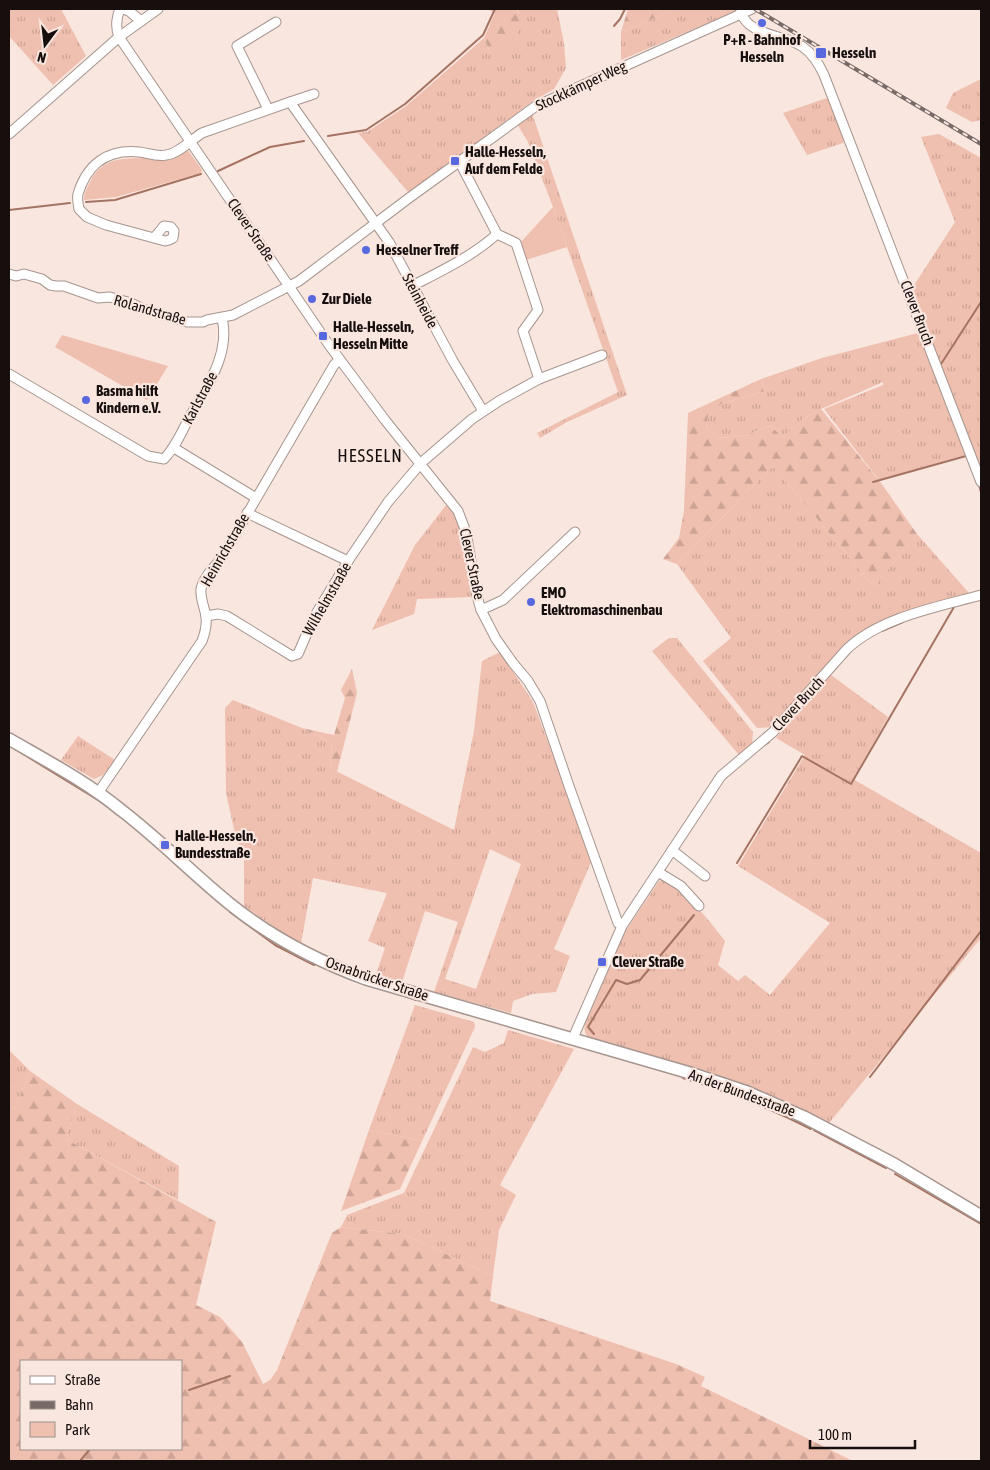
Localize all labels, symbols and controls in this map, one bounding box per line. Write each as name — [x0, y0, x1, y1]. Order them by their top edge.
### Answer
marker: P+R - Bahnhof Hesseln — [756, 17, 768, 29]
north arrow — [20, 20, 70, 70]
place label: P+R - Bahnhof Hesseln — [723, 31, 802, 65]
place label: Hesseln — [832, 44, 876, 61]
marker: Hesseln — [814, 46, 828, 60]
text: N — [36, 49, 48, 66]
street label: Stockkämper Weg — [533, 57, 629, 114]
place label: Halle-Hesseln, Auf dem Felde — [464, 143, 546, 177]
marker: Halle-Hesseln, Auf dem Felde — [449, 155, 461, 167]
street label: Clever Straße — [224, 195, 279, 265]
place label: Hesselner Treff — [376, 241, 459, 258]
marker: Hesselner Treff — [360, 244, 372, 256]
street label: Steinheide — [399, 271, 442, 331]
street label: Clever Bruch — [897, 278, 938, 348]
place label: Zur Diele — [322, 290, 372, 307]
street label: Rolandstraße — [112, 291, 188, 328]
marker: Zur Diele — [306, 293, 318, 305]
place label: Halle-Hesseln, Hesseln Mitte — [333, 318, 414, 352]
marker: Halle-Hesseln, Hesseln Mitte — [317, 330, 329, 342]
street label: Karlstraße — [179, 368, 221, 427]
place label: Basma hilft Kindern e.V. — [96, 382, 161, 416]
marker: Basma hilft Kindern e.V. — [80, 394, 92, 406]
district label: HESSELN — [337, 445, 403, 466]
street label: Heinrichstraße — [197, 510, 252, 589]
street label: Clever Straße — [457, 527, 488, 601]
street label: Wilhelmstraße — [299, 559, 354, 638]
place label: EMO Elektromaschinenbau — [541, 584, 662, 618]
marker: EMO Elektromaschinenbau — [525, 596, 537, 608]
street label: Clever Bruch — [768, 673, 827, 734]
place label: Halle-Hesseln, Bundesstraße — [175, 827, 256, 861]
marker: Halle-Hesseln, Bundesstraße — [159, 839, 171, 851]
street label: Osnabrücker Straße — [323, 953, 431, 1004]
place label: Clever Straße — [612, 953, 684, 970]
marker: Clever Straße — [596, 956, 608, 968]
street label: An der Bundesstraße — [686, 1065, 798, 1120]
legend — [20, 1360, 182, 1450]
text: Straße — [65, 1371, 101, 1388]
text: Bahn — [65, 1396, 94, 1413]
scale bar — [810, 1418, 915, 1450]
text: Park — [65, 1421, 90, 1438]
text: 100 m — [818, 1426, 852, 1443]

